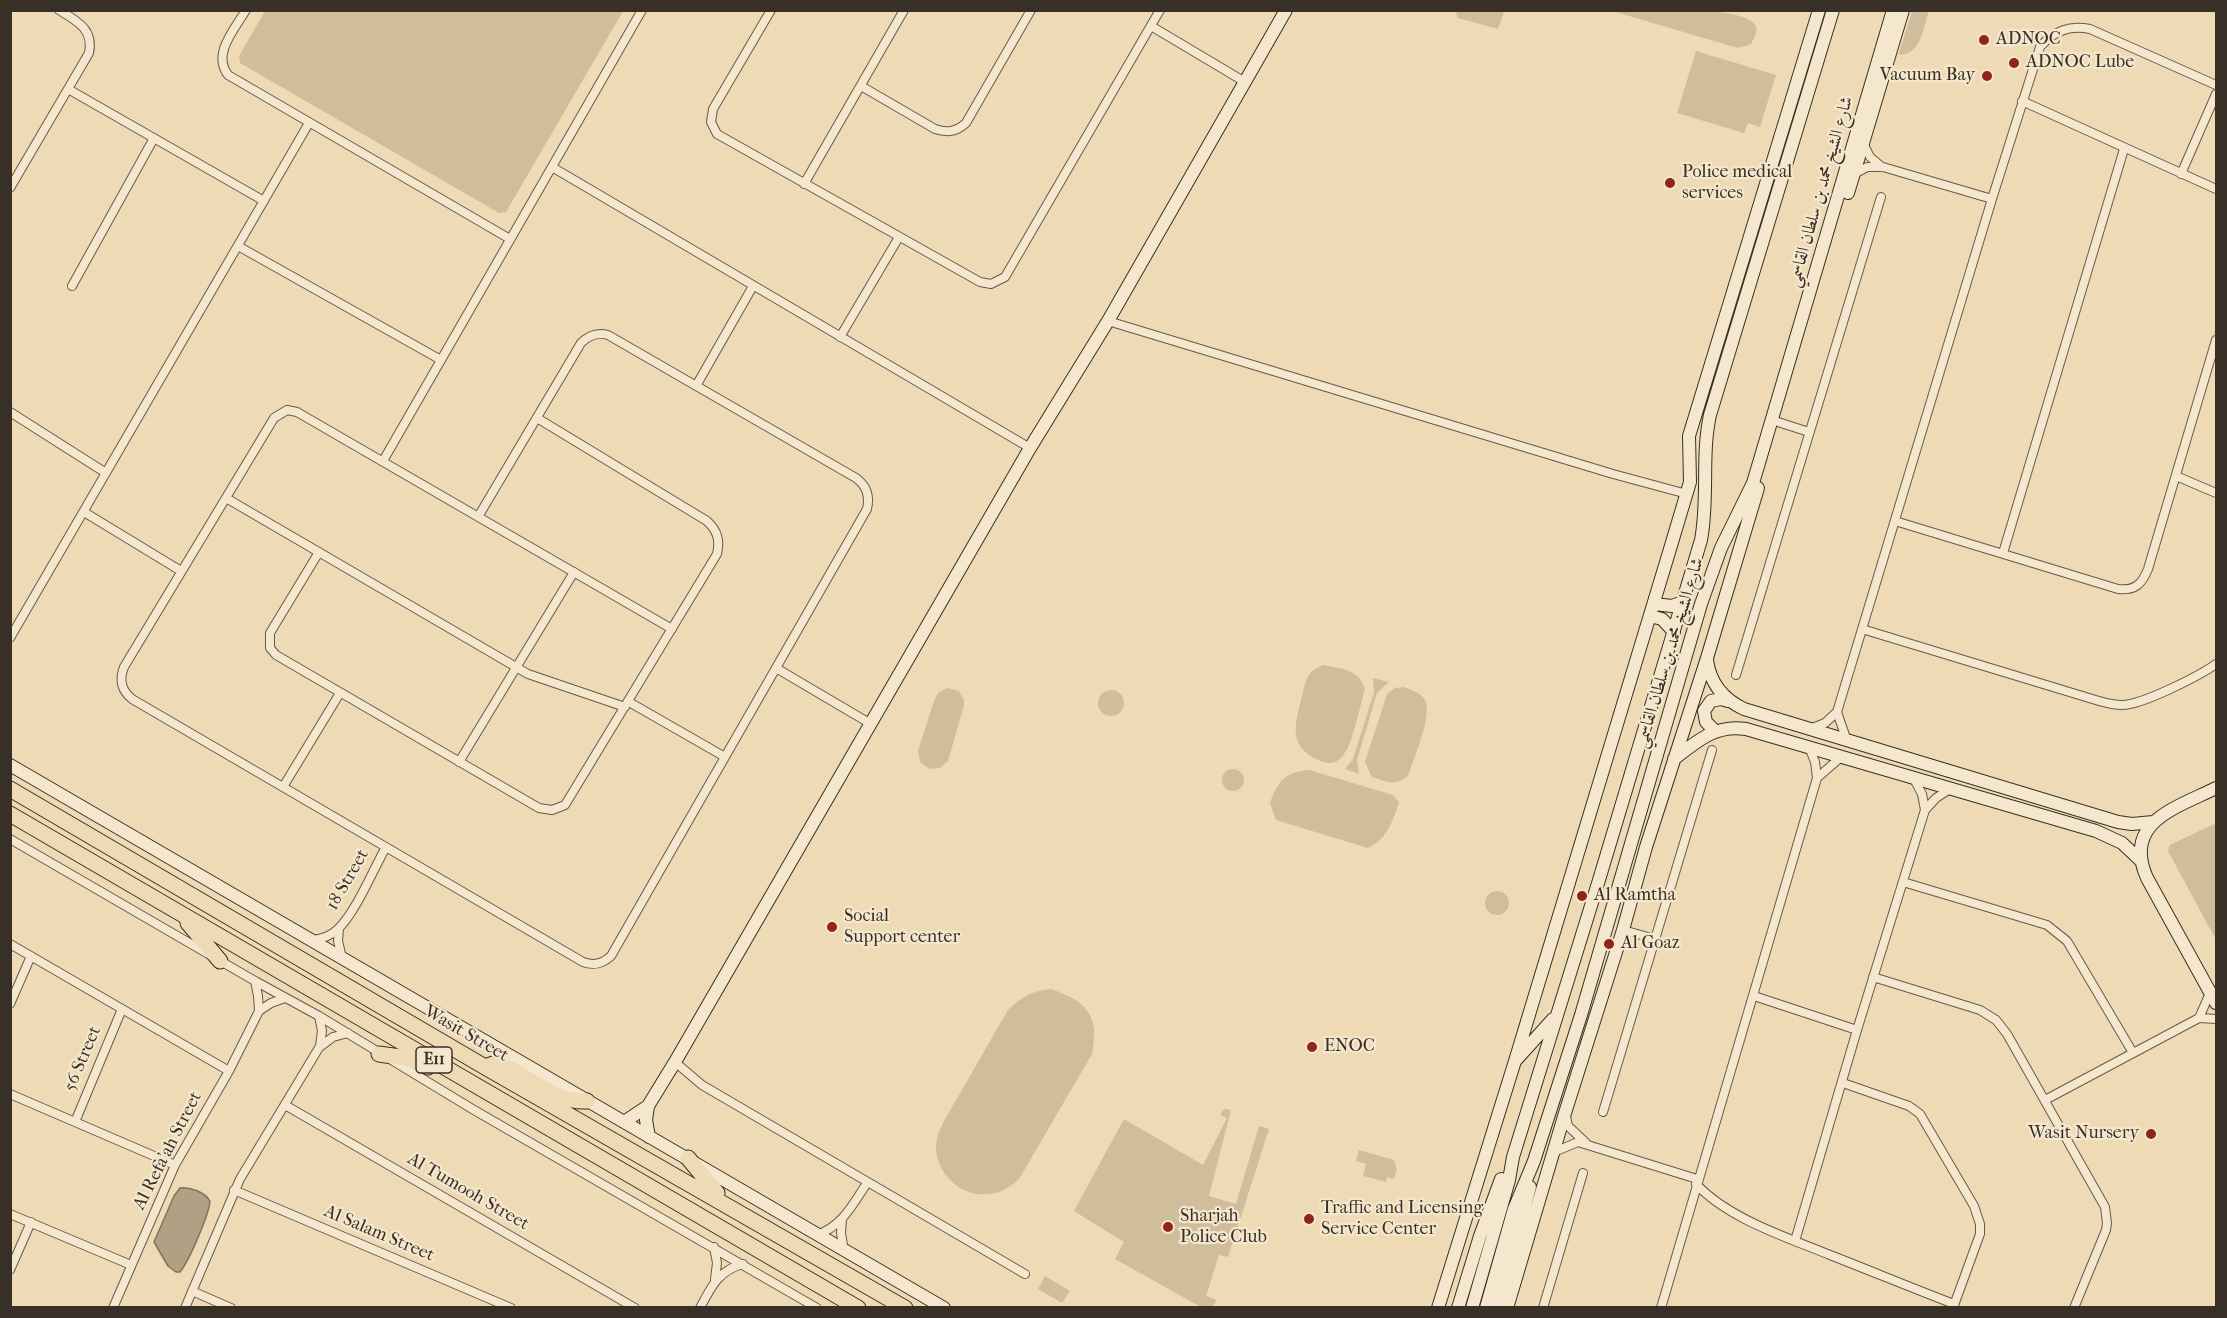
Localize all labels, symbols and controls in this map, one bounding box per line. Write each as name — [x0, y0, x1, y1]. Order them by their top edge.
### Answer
place label: ADNOC — [1996, 29, 2061, 51]
marker: ADNOC — [1977, 33, 1991, 47]
place label: ADNOC Lube — [2026, 52, 2134, 74]
marker: ADNOC Lube — [2007, 56, 2021, 70]
place label: Vacuum Bay — [1880, 65, 1975, 87]
marker: Vacuum Bay — [1980, 69, 1994, 83]
street label: شارع الشيخ محمد بن سلطان القاسمي — [1783, 94, 1859, 290]
place label: Police medical services — [1682, 162, 1792, 204]
marker: Police medical services — [1663, 176, 1677, 190]
street label: شارع الشيخ محمد بن سلطان القاسمي — [1631, 555, 1709, 751]
street label: 18 Street — [322, 846, 374, 914]
place label: Al Ramtha — [1594, 885, 1676, 907]
marker: Al Ramtha — [1575, 889, 1589, 903]
place label: Social Support center — [844, 906, 960, 948]
marker: Social Support center — [825, 920, 839, 934]
place label: Al Goaz — [1621, 933, 1680, 955]
marker: Al Goaz — [1602, 937, 1616, 951]
street label: Wasit Street — [420, 1001, 512, 1067]
street label: 56 Street — [60, 1023, 106, 1095]
place label: ENOC — [1324, 1036, 1375, 1058]
marker: ENOC — [1305, 1040, 1319, 1054]
road number: E11 — [416, 1047, 452, 1073]
street label: Al Refa'ah Street — [129, 1088, 207, 1214]
place label: Wasit Nursery — [2028, 1123, 2139, 1145]
marker: Wasit Nursery — [2144, 1127, 2158, 1141]
street label: Al Tumooh Street — [403, 1148, 533, 1236]
place label: Traffic and Licensing Service Center — [1321, 1198, 1483, 1240]
street label: Al Salam Street — [321, 1201, 437, 1267]
place label: Sharjah Police Club — [1180, 1206, 1267, 1248]
marker: Traffic and Licensing Service Center — [1302, 1212, 1316, 1226]
marker: Sharjah Police Club — [1161, 1220, 1175, 1234]

